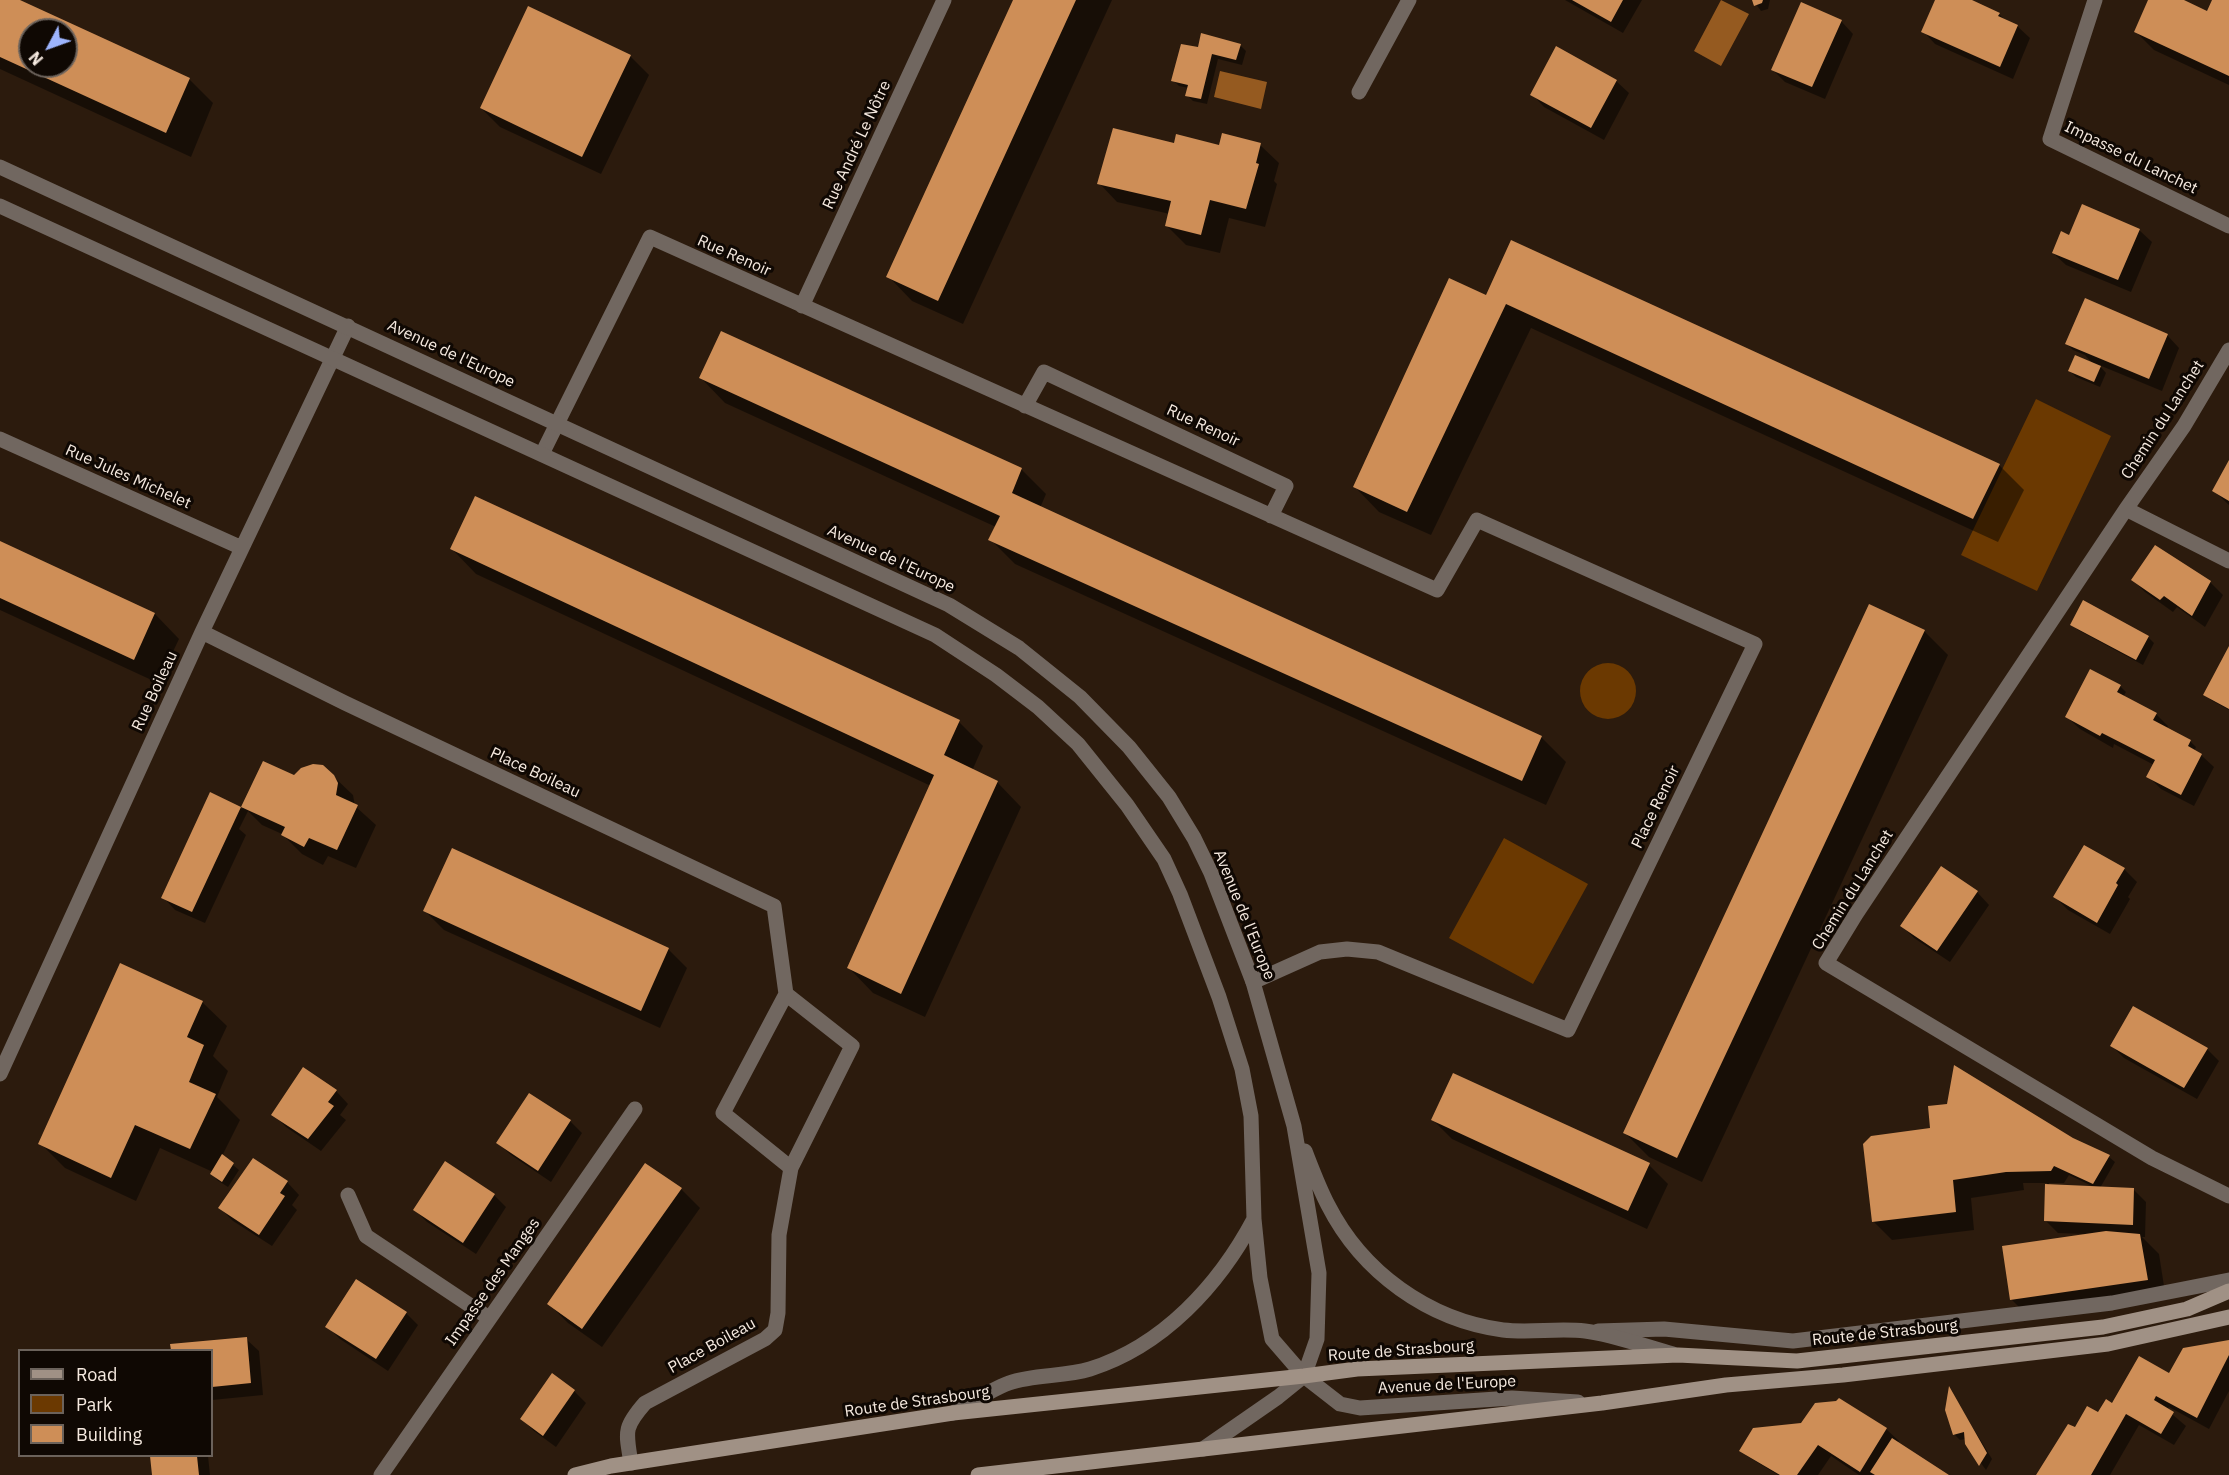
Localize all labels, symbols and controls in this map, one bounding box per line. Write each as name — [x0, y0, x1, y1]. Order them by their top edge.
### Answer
north arrow — [18, 18, 78, 78]
text: N — [25, 48, 47, 69]
street label: Rue André Le Nôtre — [819, 78, 895, 212]
street label: Impasse du Lanchet — [2061, 117, 2201, 199]
street label: Rue Renoir — [694, 231, 774, 281]
street label: Avenue de l'Europe — [384, 316, 518, 392]
street label: Chemin du Lanchet — [2117, 357, 2209, 483]
street label: Rue Renoir — [1163, 401, 1243, 451]
street label: Rue Jules Michelet — [62, 441, 194, 513]
street label: Avenue de l'Europe — [824, 521, 958, 597]
street label: Rue Boileau — [128, 648, 182, 734]
street label: Place Boileau — [487, 744, 583, 802]
street label: Place Renoir — [1628, 762, 1684, 852]
street label: Chemin du Lanchet — [1808, 826, 1898, 954]
street label: Avenue de l'Europe — [1209, 847, 1279, 983]
street label: Impasse des Manges — [442, 1214, 544, 1350]
street label: Place Boileau — [665, 1314, 759, 1378]
street label: Route de Strasbourg — [1811, 1316, 1959, 1350]
street label: Route de Strasbourg — [1327, 1336, 1475, 1366]
legend — [18, 1349, 213, 1457]
text: Road — [76, 1363, 117, 1386]
street label: Avenue de l'Europe — [1377, 1372, 1517, 1398]
street label: Route de Strasbourg — [843, 1382, 991, 1422]
text: Park — [76, 1393, 112, 1416]
text: Building — [76, 1423, 142, 1446]

